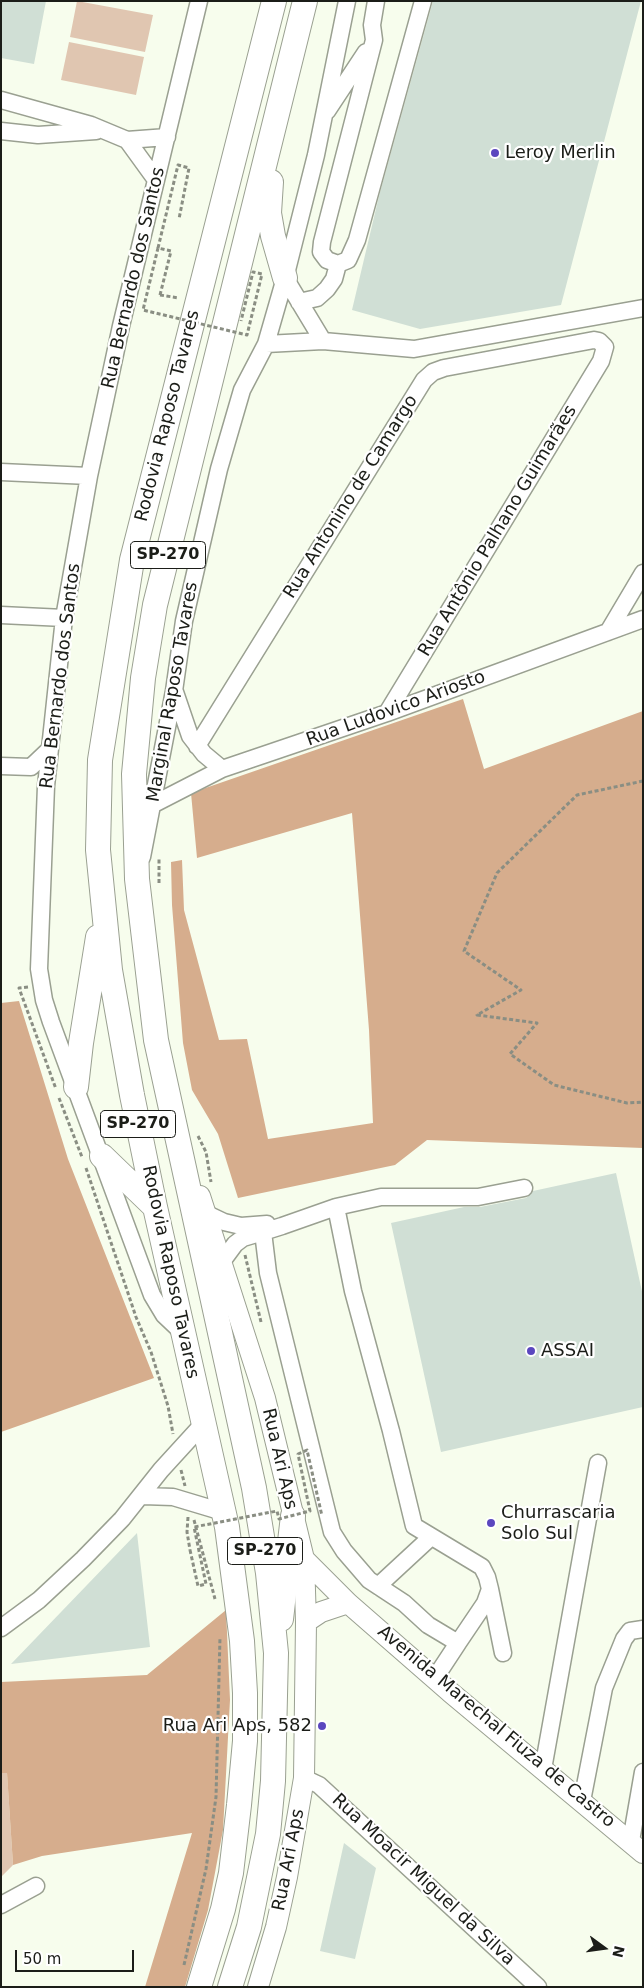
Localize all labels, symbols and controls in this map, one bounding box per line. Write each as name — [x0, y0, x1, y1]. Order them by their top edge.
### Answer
place label: Leroy Merlin — [505, 142, 616, 164]
marker: Leroy Merlin — [489, 147, 501, 159]
street label: Rua Bernardo dos Santos — [98, 165, 170, 391]
street label: Rodovia Raposo Tavares — [131, 308, 205, 524]
street label: Rua Antonino de Camargo — [279, 391, 423, 603]
street label: Rua Antônio Palhano Guimarães — [414, 401, 582, 661]
road number: SP-270 — [130, 542, 206, 568]
street label: Rua Bernardo dos Santos — [36, 562, 86, 790]
street label: Marginal Raposo Tavares — [143, 580, 203, 804]
street label: Rua Ludovico Ariosto — [304, 667, 488, 751]
road number: SP-270 — [100, 1110, 176, 1138]
street label: Rodovia Raposo Tavares — [137, 1163, 203, 1381]
place label: ASSAI — [541, 1340, 594, 1362]
marker: ASSAI — [525, 1345, 537, 1357]
street label: Rua Ari Aps — [257, 1406, 301, 1512]
place label: Churrascaria Solo Sul — [501, 1502, 616, 1545]
marker: Churrascaria Solo Sul — [485, 1517, 497, 1529]
road number: SP-270 — [228, 1538, 302, 1564]
street label: Avenida Marechal Fiuza de Castro — [373, 1621, 619, 1833]
place label: Rua Ari Aps, 582 — [163, 1715, 312, 1737]
marker: Rua Ari Aps, 582 — [316, 1720, 328, 1732]
street label: Rua Moacir Miguel da Silva — [327, 1790, 519, 1970]
street label: Rua Ari Aps — [269, 1807, 309, 1913]
north arrow — [579, 1923, 629, 1973]
scale bar — [18, 1940, 136, 1972]
text: N — [609, 1944, 628, 1959]
text: 50 m — [23, 1950, 61, 1968]

